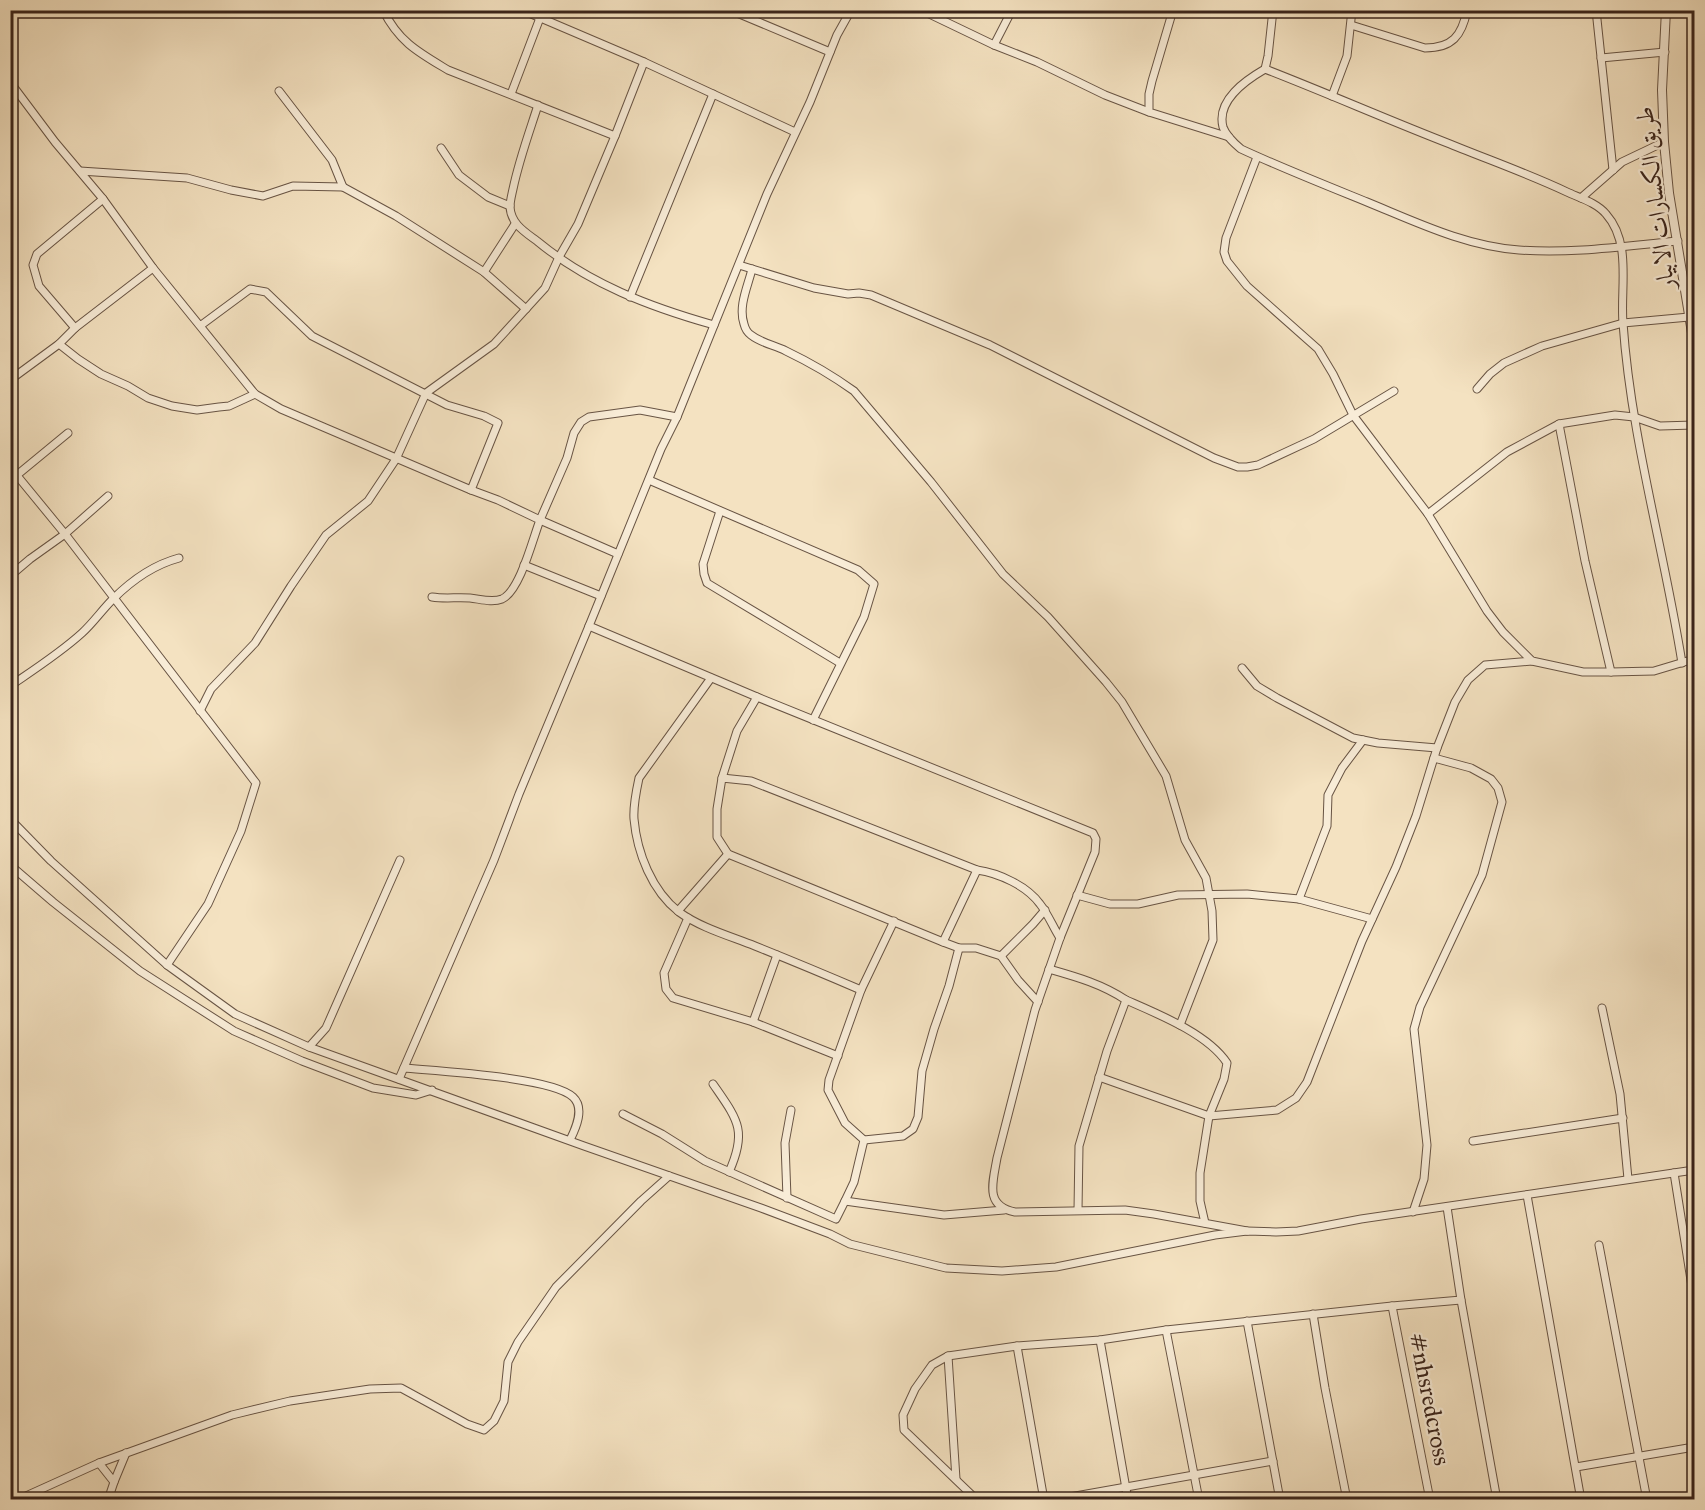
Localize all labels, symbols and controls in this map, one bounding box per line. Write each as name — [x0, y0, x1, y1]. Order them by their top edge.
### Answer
street label: طريق الكسارات الابيار — [1629, 105, 1681, 293]
street label: #nhsredcross — [1402, 1330, 1458, 1468]

